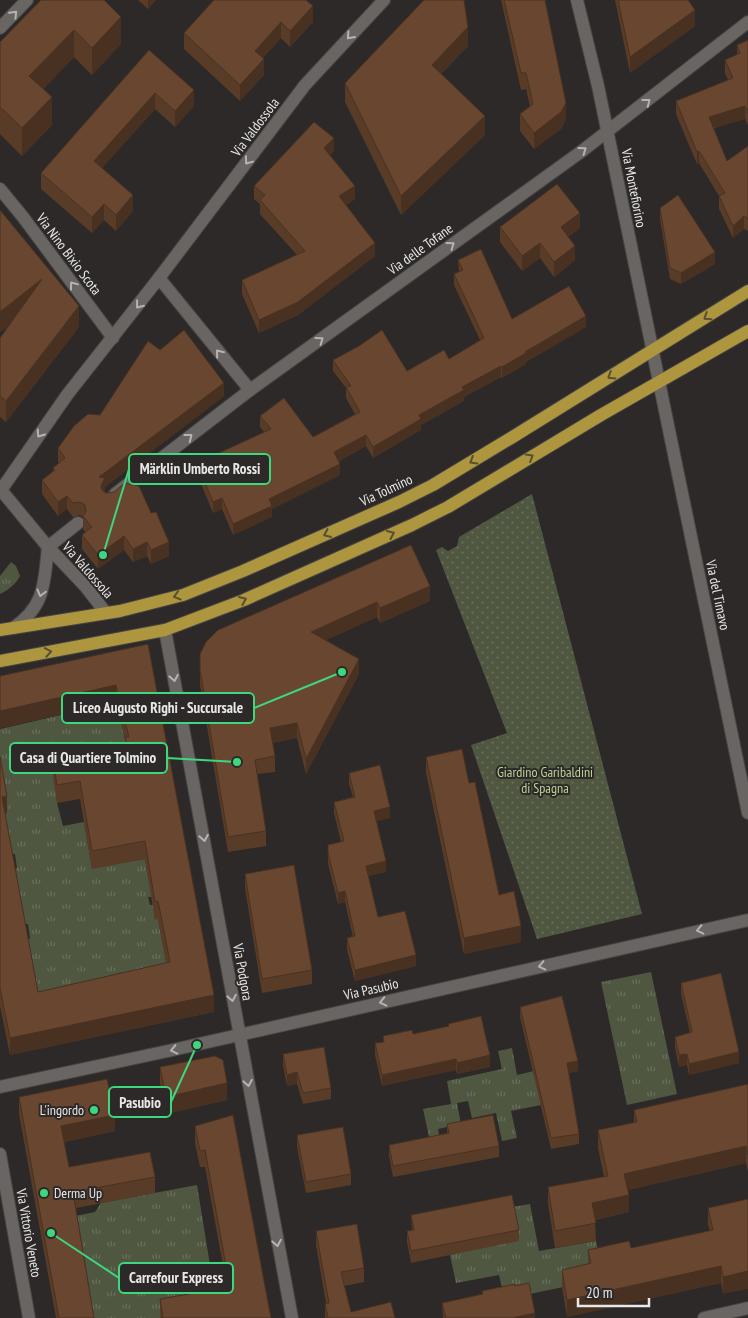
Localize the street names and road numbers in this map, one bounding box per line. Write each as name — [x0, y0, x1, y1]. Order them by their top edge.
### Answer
street label: Via Valdossola — [226, 94, 283, 161]
street label: Via Montefiorino — [617, 146, 650, 229]
street label: Via Nino Bixio Scota — [32, 209, 106, 298]
street label: Via delle Tofane — [383, 219, 456, 279]
street label: Via Tolmino — [356, 470, 415, 510]
street label: Via Valdossola — [58, 537, 117, 602]
street label: Via del Timavo — [702, 557, 734, 632]
street label: Via Podgora — [229, 941, 257, 1002]
street label: Via Pasubio — [341, 974, 400, 1004]
street label: Via Vittorio Veneto — [12, 1186, 46, 1279]

